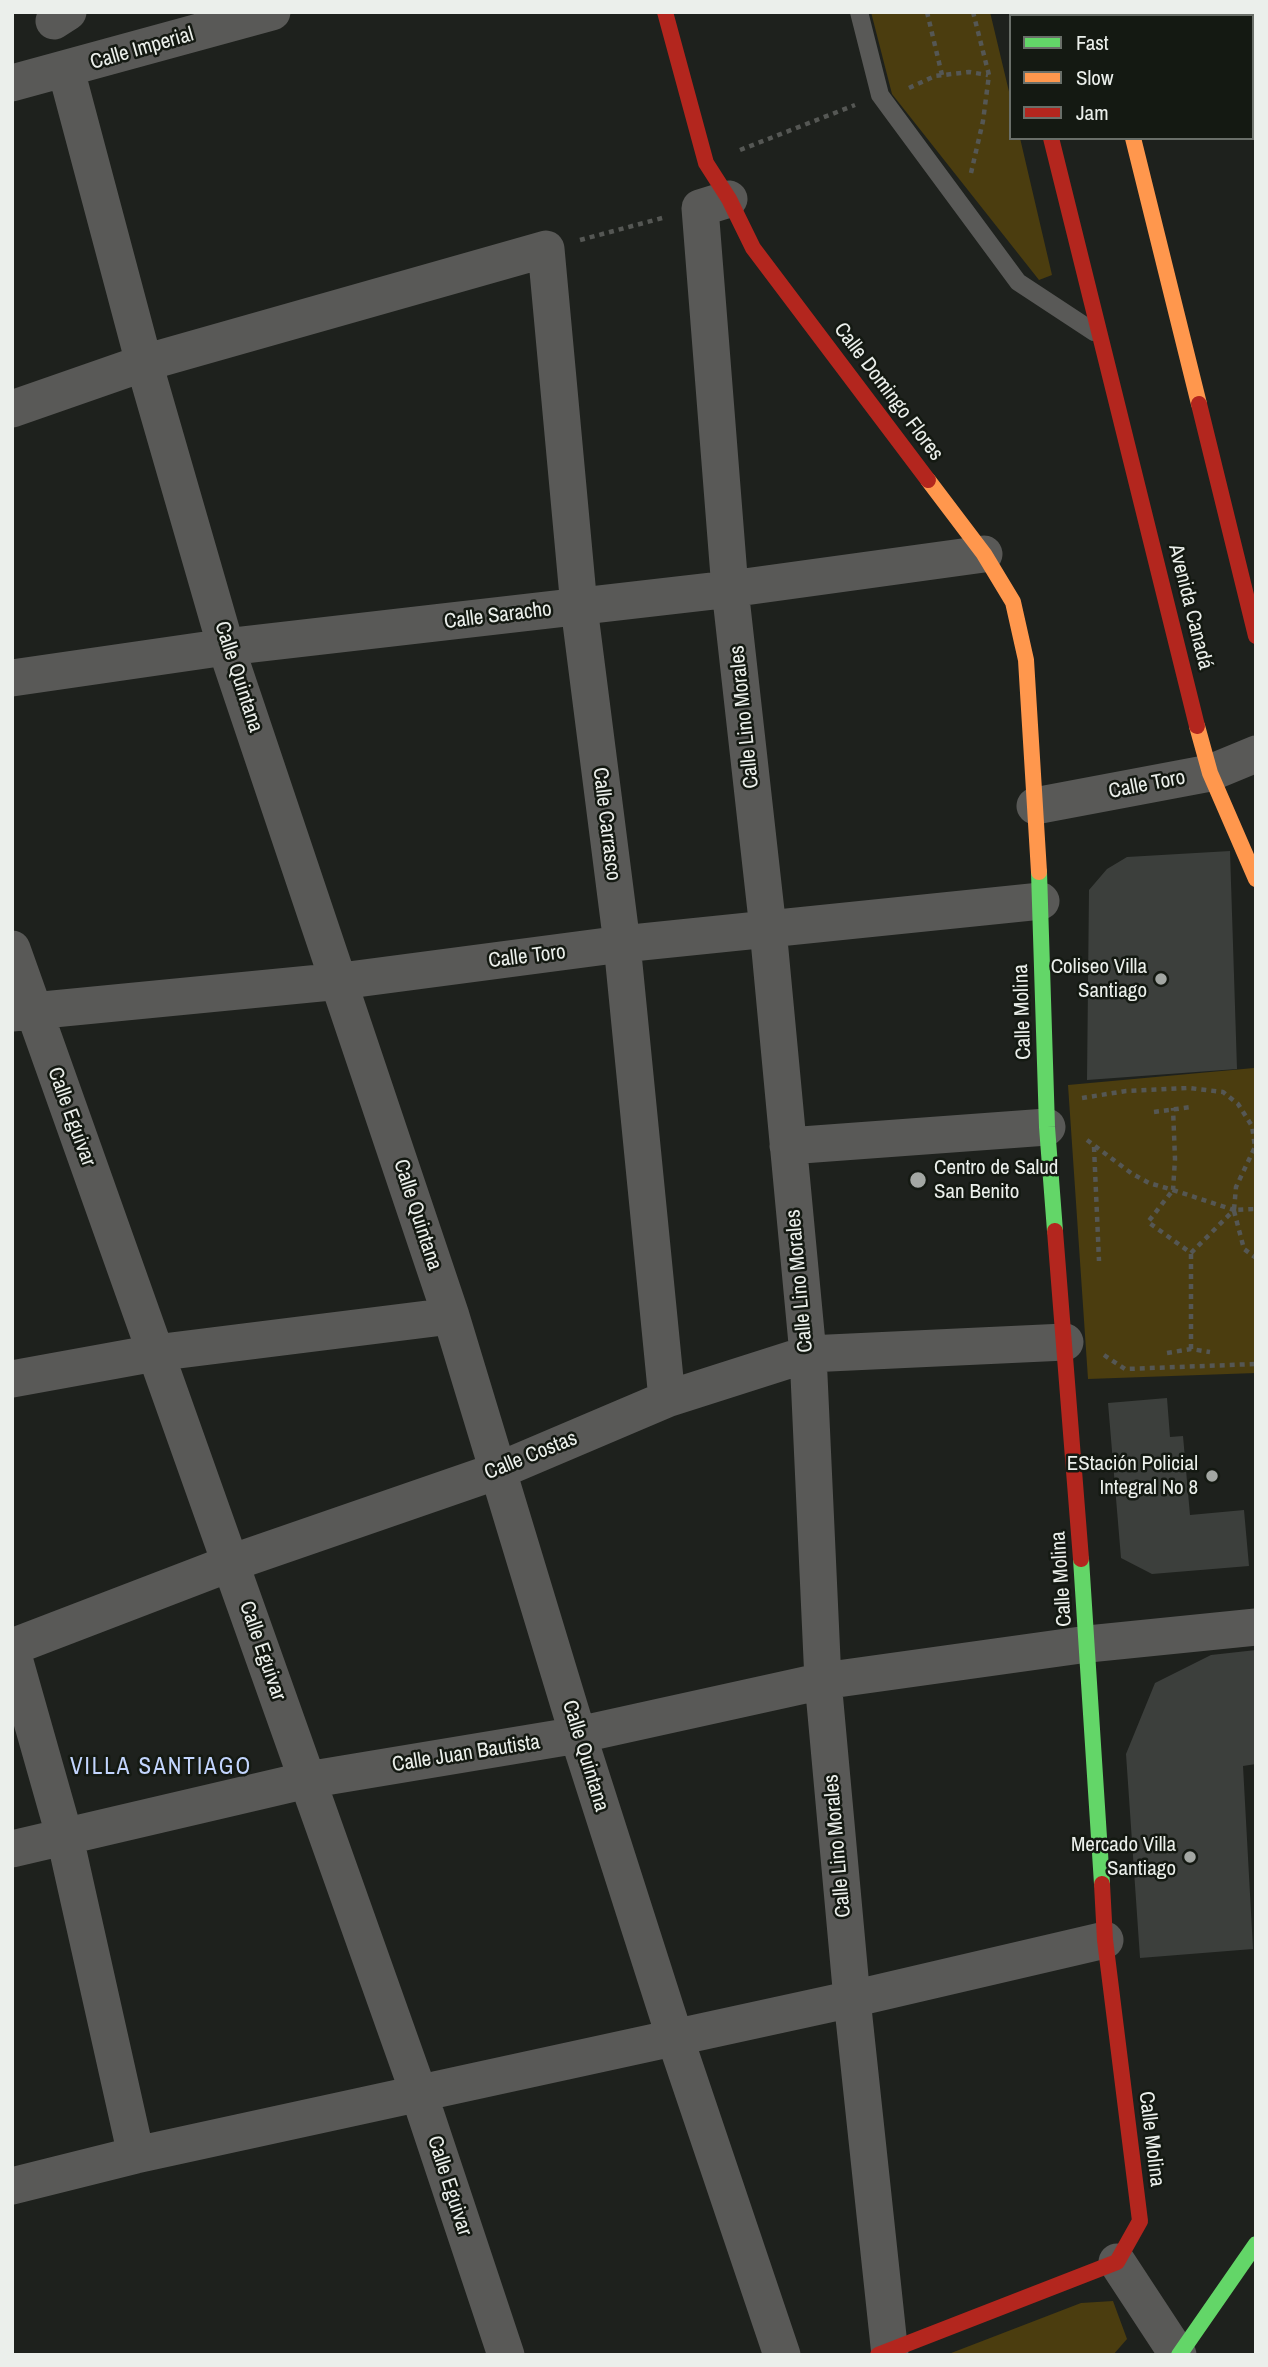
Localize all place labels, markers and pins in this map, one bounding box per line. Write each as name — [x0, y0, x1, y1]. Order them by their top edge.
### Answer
place label: Coliseo Villa Santiago — [1051, 954, 1147, 1004]
marker: Coliseo Villa Santiago — [1153, 971, 1169, 987]
place label: Centro de Salud San Benito — [934, 1155, 1058, 1205]
marker: Centro de Salud San Benito — [908, 1170, 928, 1190]
place label: EStación Policial Integral No 8 — [1067, 1451, 1198, 1501]
marker: EStación Policial Integral No 8 — [1204, 1468, 1220, 1484]
place label: Mercado Villa Santiago — [1071, 1832, 1176, 1882]
marker: Mercado Villa Santiago — [1182, 1849, 1198, 1865]

